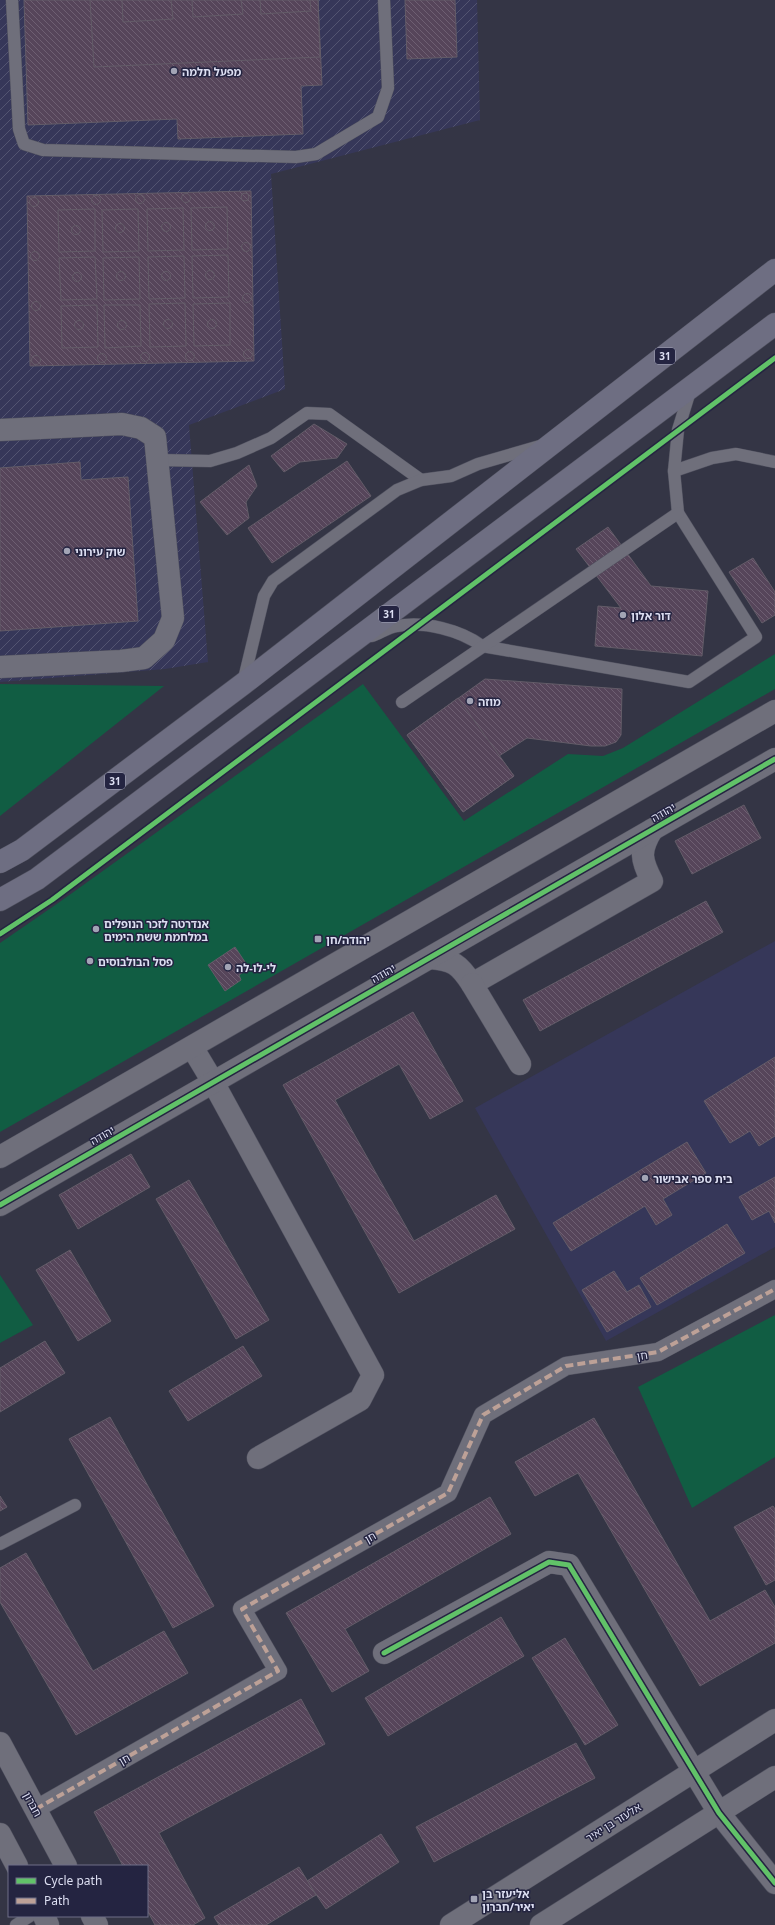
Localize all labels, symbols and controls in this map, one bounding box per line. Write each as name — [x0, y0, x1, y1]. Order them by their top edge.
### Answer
place label: מפעל תלמה — [182, 64, 241, 79]
marker: מפעל תלמה — [169, 66, 179, 76]
road number: 31 — [655, 348, 675, 364]
place label: שוק עירוני — [75, 544, 126, 559]
marker: שוק עירוני — [62, 546, 72, 556]
road number: 31 — [379, 606, 399, 622]
place label: דור אלון — [631, 608, 671, 623]
marker: דור אלון — [618, 610, 628, 620]
place label: מוזה — [478, 694, 501, 709]
marker: מוזה — [465, 696, 475, 706]
road number: 31 — [105, 773, 125, 789]
street label: יהודה — [648, 799, 678, 825]
place label: אנדרטה לזכר הנופלים במלחמת ששת הימים — [104, 916, 209, 944]
marker: אנדרטה לזכר הנופלים במלחמת ששת הימים — [91, 924, 101, 934]
place label: יהודה/חן — [326, 932, 370, 947]
marker: יהודה/חן — [313, 934, 323, 944]
place label: פסל הבולבוסים — [98, 954, 173, 969]
marker: פסל הבולבוסים — [85, 956, 95, 966]
place label: לי-לו-לה — [236, 960, 276, 975]
street label: יהודה — [368, 960, 398, 986]
marker: לי-לו-לה — [223, 962, 233, 972]
street label: יהודה — [87, 1122, 117, 1148]
place label: בית ספר אבישור — [653, 1171, 733, 1186]
marker: בית ספר אבישור — [640, 1173, 650, 1183]
street label: חן — [635, 1347, 649, 1363]
street label: חן — [362, 1528, 378, 1546]
street label: חן — [116, 1750, 132, 1768]
street label: חברון — [20, 1789, 46, 1819]
street label: אלעזר בן יאיר — [582, 1799, 644, 1845]
legend — [8, 1865, 148, 1917]
text: Cycle path — [44, 1872, 102, 1889]
place label: אליעזר בן יאיר/חברון — [482, 1886, 534, 1914]
text: Path — [44, 1892, 70, 1909]
marker: אליעזר בן יאיר/חברון — [469, 1894, 479, 1904]

